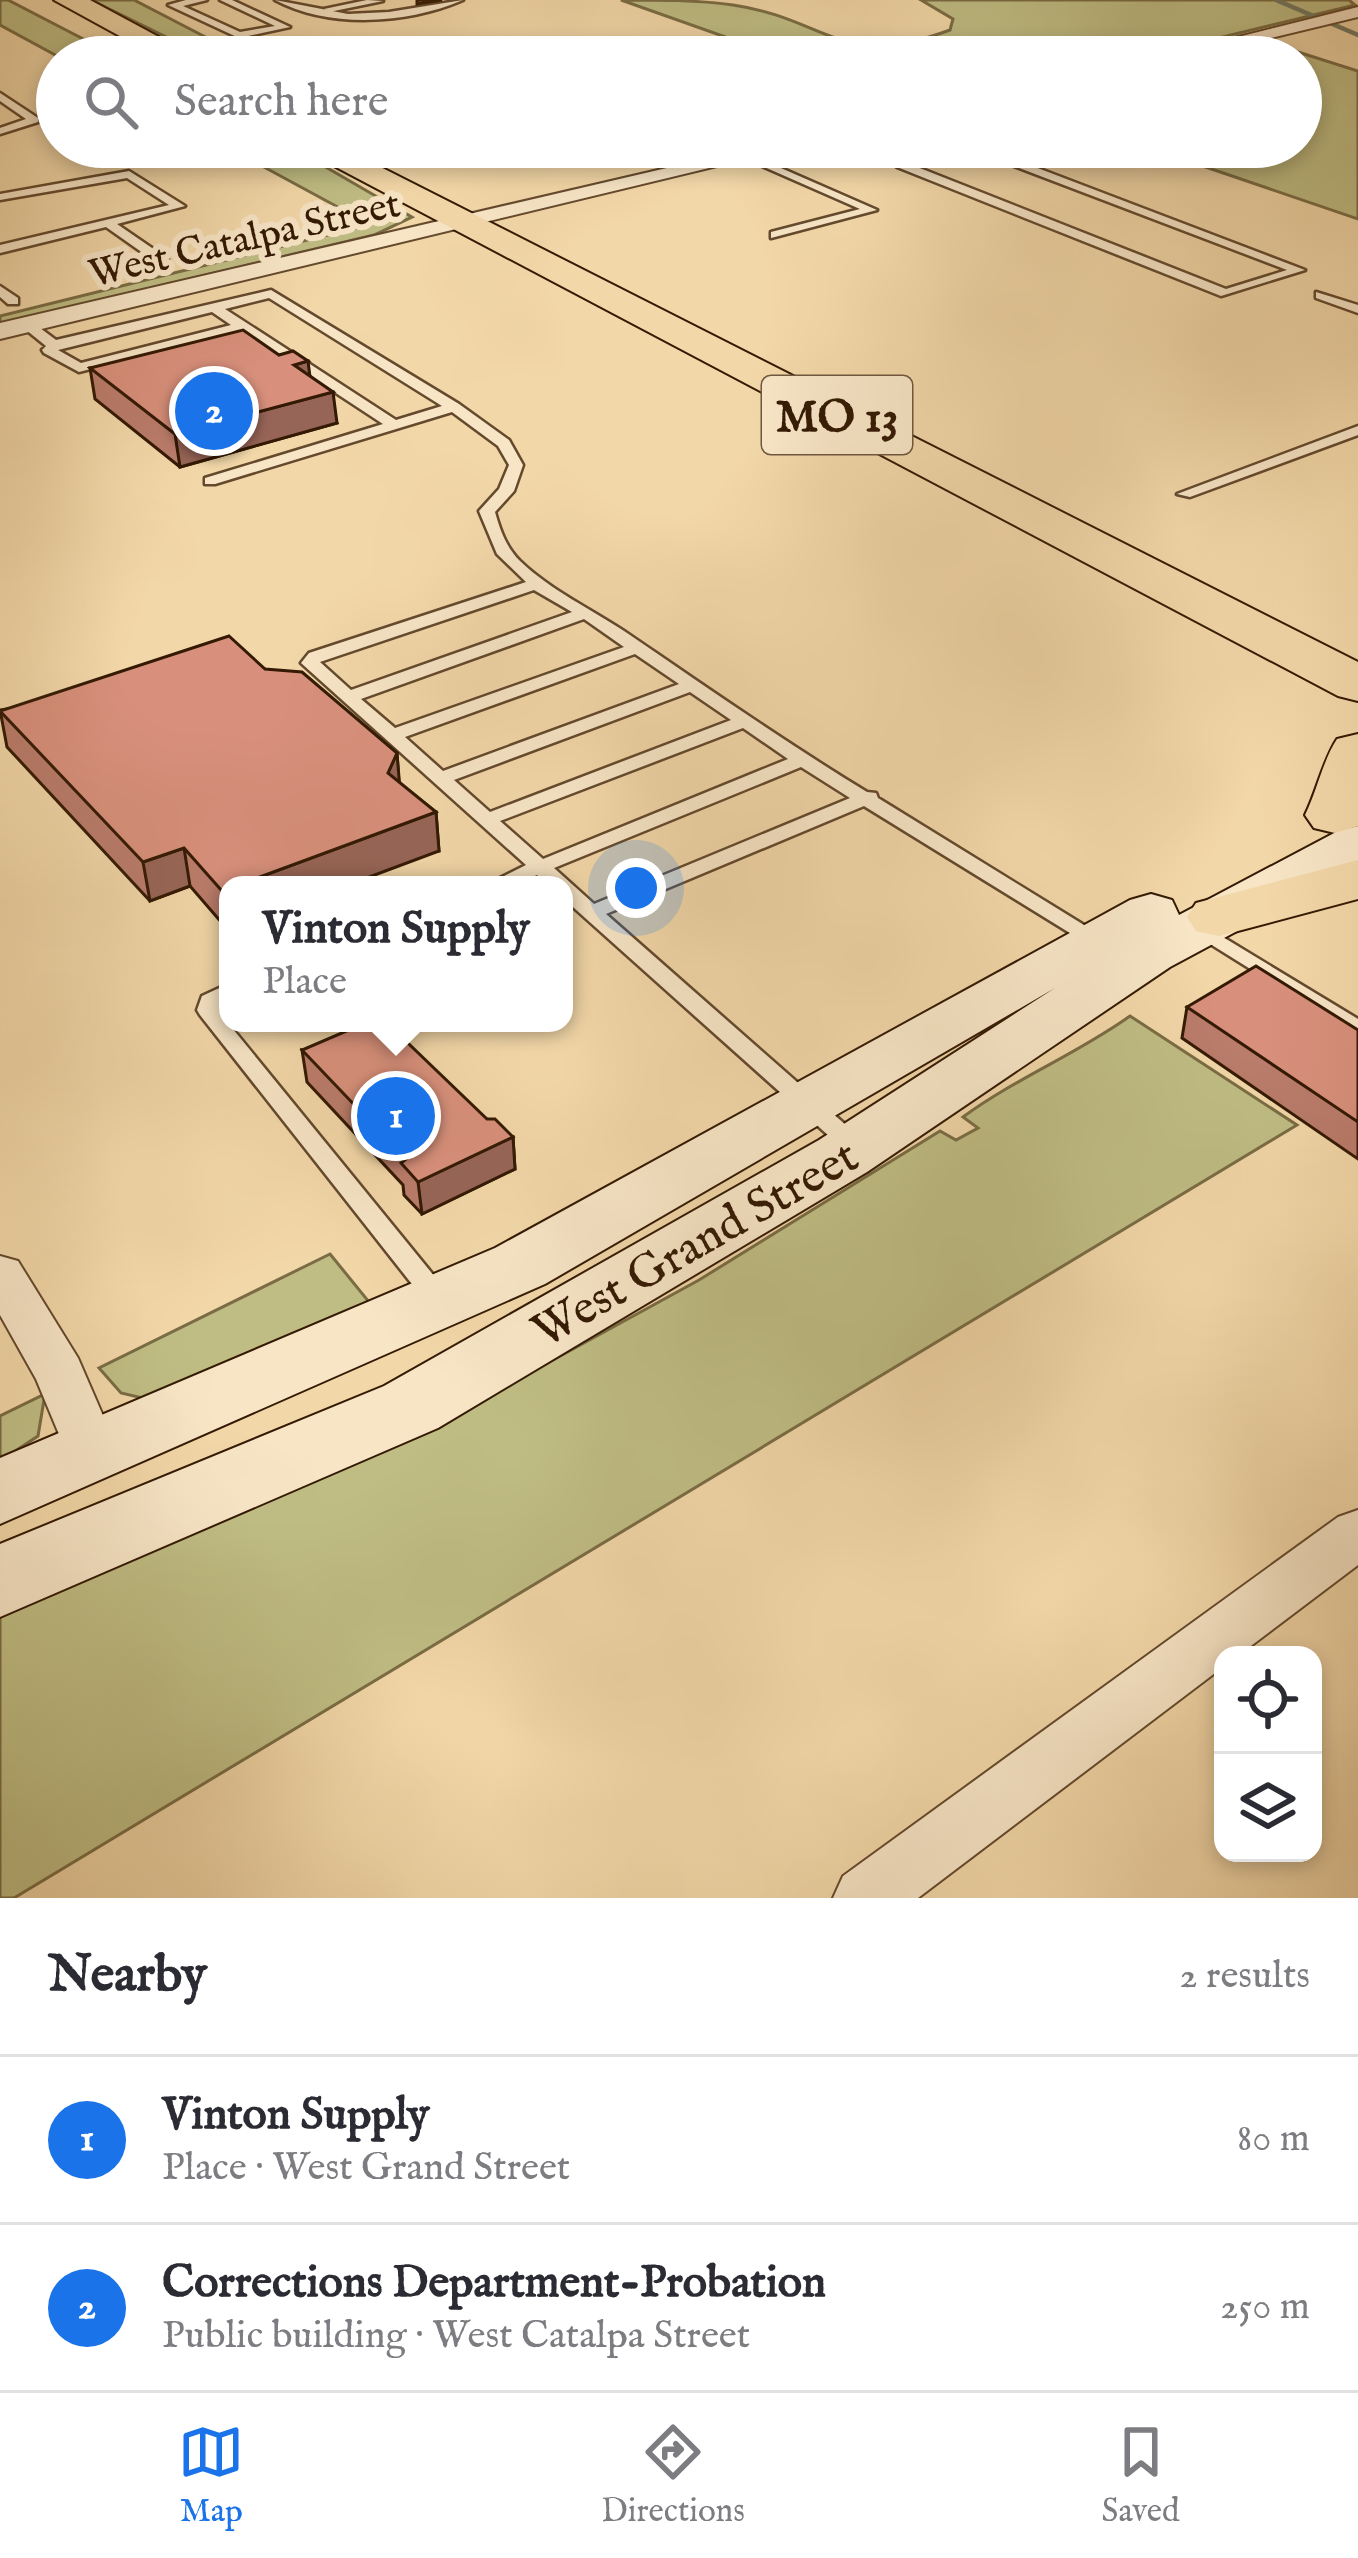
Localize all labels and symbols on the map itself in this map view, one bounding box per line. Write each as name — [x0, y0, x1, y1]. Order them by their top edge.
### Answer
street label: West Catalpa Street — [84, 181, 405, 300]
pin: 2 — [175, 366, 253, 456]
road number: MO 13 — [762, 376, 912, 454]
your location — [606, 858, 666, 918]
pin: 1 — [357, 1071, 435, 1161]
street label: West Grand Street — [522, 1128, 870, 1363]

